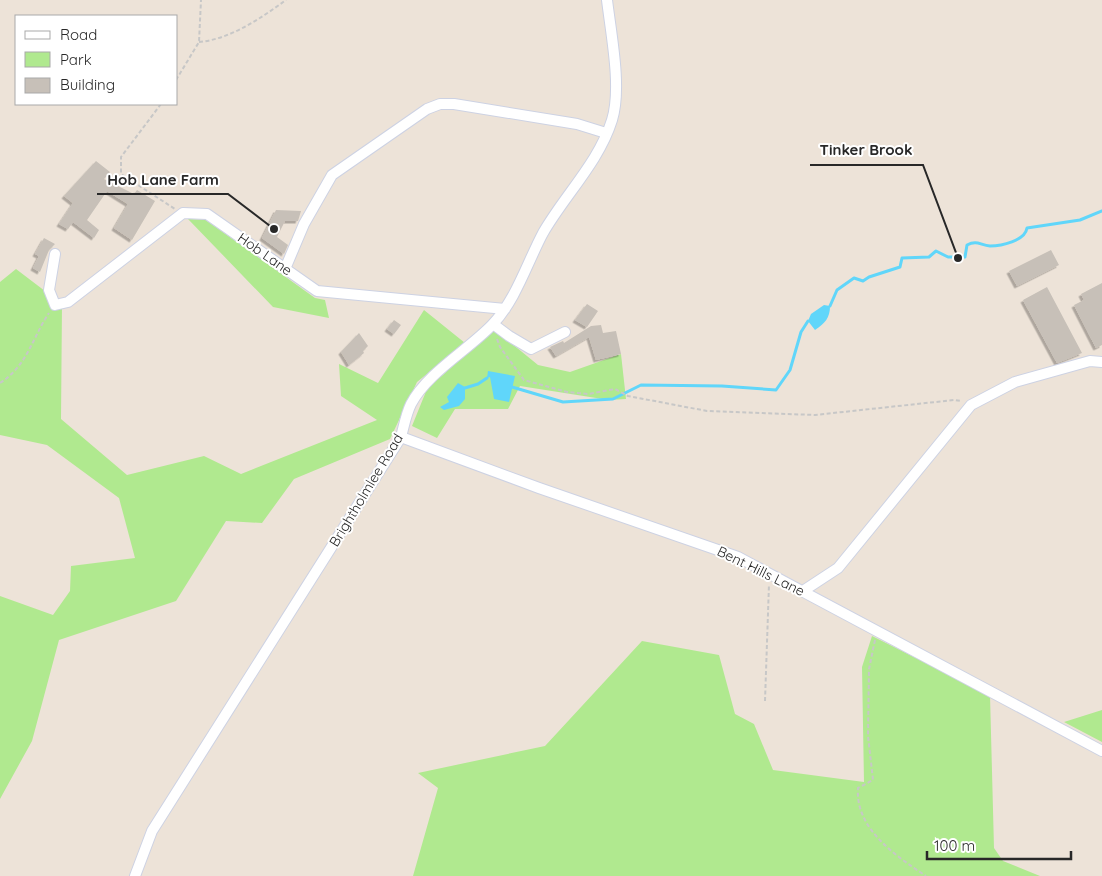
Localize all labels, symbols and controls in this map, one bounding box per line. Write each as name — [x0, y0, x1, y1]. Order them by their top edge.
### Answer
legend — [15, 15, 178, 105]
text: Road — [60, 25, 97, 44]
text: Park — [60, 50, 92, 69]
text: Building — [60, 75, 115, 94]
callout: Tinker Brook — [810, 135, 923, 165]
text: Tinker Brook — [820, 140, 912, 159]
callout: Hob Lane Farm — [97, 164, 228, 194]
text: Hob Lane Farm — [107, 170, 219, 189]
street label: Hob Lane — [234, 229, 296, 279]
street label: Brightholmlee Road — [325, 430, 407, 550]
street label: Bent Hills Lane — [714, 542, 808, 600]
scale bar — [927, 828, 1071, 860]
text: 100 m — [934, 836, 975, 855]

